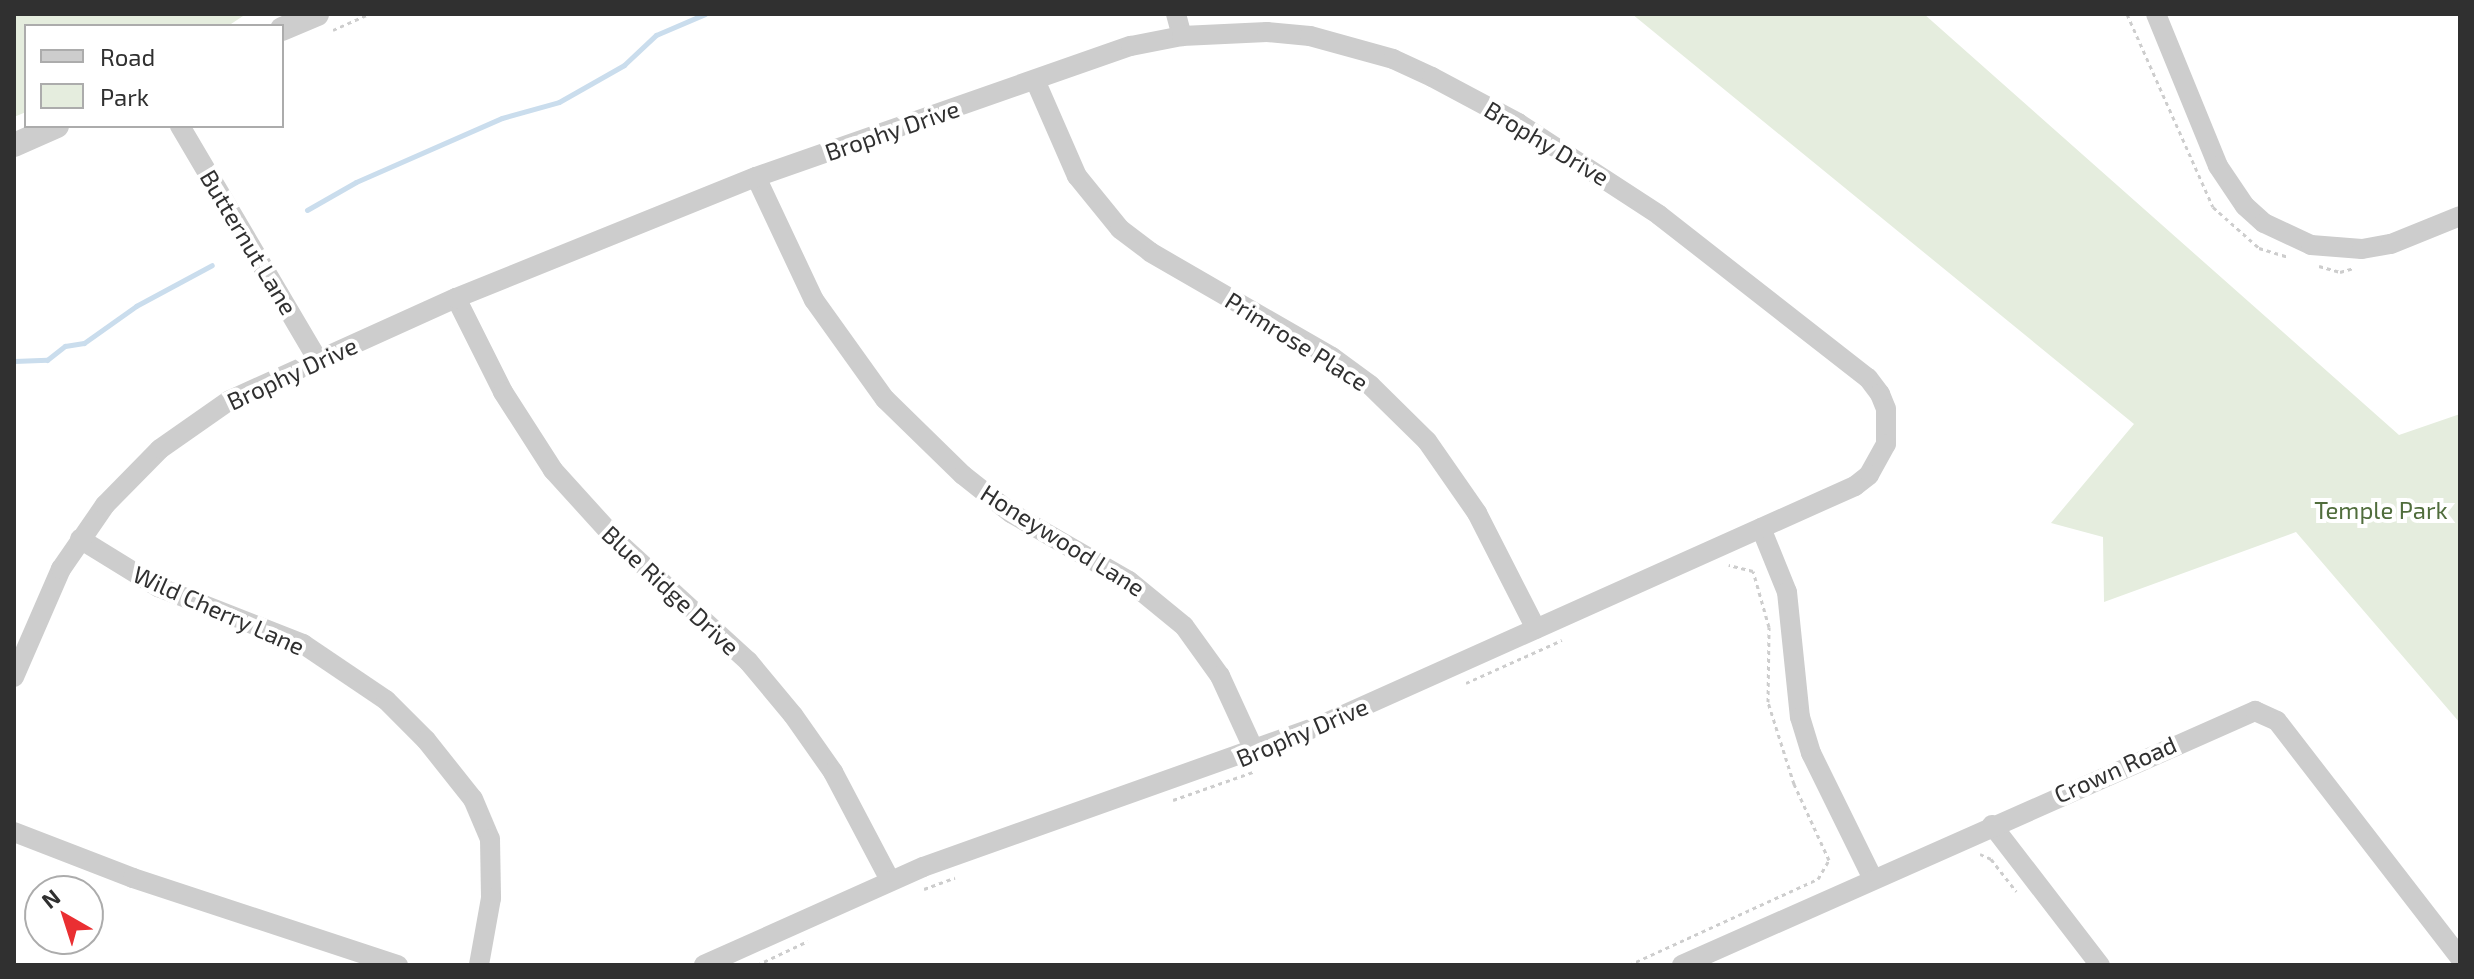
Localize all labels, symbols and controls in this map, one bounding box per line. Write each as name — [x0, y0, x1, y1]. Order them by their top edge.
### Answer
legend — [24, 24, 284, 128]
text: Road — [100, 42, 155, 71]
text: Park — [100, 82, 149, 111]
street label: Brophy Drive — [821, 93, 963, 167]
street label: Brophy Drive — [1479, 94, 1615, 192]
street label: Butternut Lane — [194, 164, 304, 320]
street label: Primrose Place — [1220, 286, 1374, 396]
street label: Brophy Drive — [222, 330, 362, 416]
street label: Honeywood Lane — [976, 478, 1150, 602]
park label: Temple Park — [2314, 496, 2448, 524]
street label: Blue Ridge Drive — [596, 519, 746, 661]
street label: Wild Cherry Lane — [129, 559, 309, 661]
street label: Brophy Drive — [1232, 691, 1372, 773]
street label: Crown Road — [2049, 729, 2181, 809]
north arrow — [24, 875, 104, 955]
text: N — [36, 883, 65, 913]

